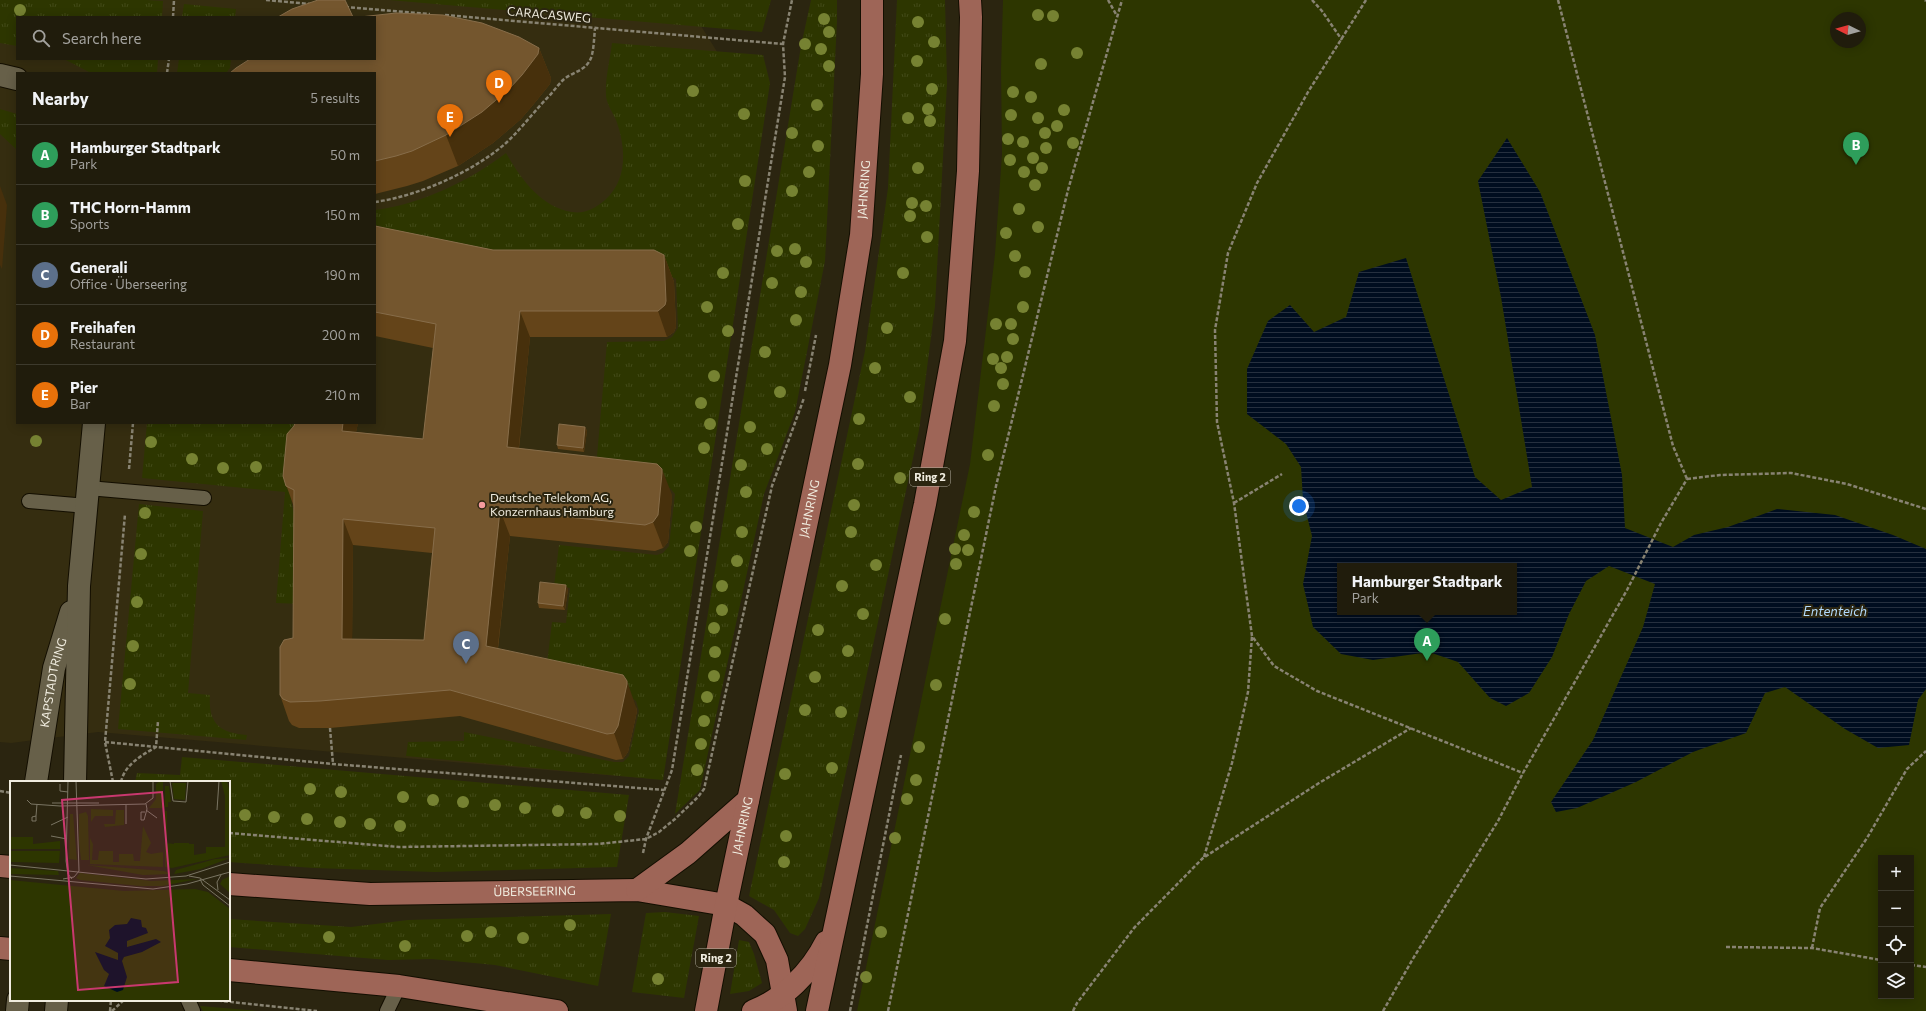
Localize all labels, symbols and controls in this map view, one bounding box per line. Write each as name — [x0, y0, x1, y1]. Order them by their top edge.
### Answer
street label: CARACASWEG — [507, 3, 591, 25]
north arrow — [1830, 12, 1866, 48]
search box — [16, 16, 376, 60]
icon: search — [30, 27, 52, 49]
text: Search here — [62, 29, 141, 47]
pin: D — [486, 70, 512, 103]
text: Nearby — [32, 88, 89, 109]
text: 5 results — [310, 90, 360, 106]
pin: E — [437, 104, 463, 137]
pin: B — [1843, 132, 1869, 165]
text: Hamburger Stadtpark — [70, 138, 221, 156]
text: A — [40, 147, 50, 163]
text: 50 m — [330, 147, 360, 163]
text: Park — [70, 156, 97, 172]
street label: JAHNRING — [854, 160, 872, 220]
text: THC Horn-Hamm — [70, 198, 191, 216]
text: B — [41, 207, 49, 223]
text: 150 m — [325, 207, 360, 223]
text: Sports — [70, 216, 110, 232]
text: Generali — [70, 258, 128, 276]
text: C — [41, 267, 49, 283]
text: 190 m — [324, 267, 360, 283]
text: Office · Überseering — [70, 276, 187, 292]
text: Freihafen — [70, 318, 136, 336]
text: D — [40, 327, 50, 343]
text: 200 m — [322, 327, 360, 343]
text: Restaurant — [70, 336, 135, 352]
text: Pier — [70, 378, 98, 396]
text: E — [41, 387, 49, 403]
text: 210 m — [325, 387, 360, 403]
text: Bar — [70, 396, 90, 412]
road number: Ring 2 — [910, 468, 950, 486]
street label: JAHNRING — [796, 478, 822, 539]
place label: Deutsche Telekom AG, Konzernhaus Hamburg — [490, 490, 615, 518]
your location — [1289, 496, 1309, 516]
marker: Deutsche Telekom AG, Konzernhaus Hamburg — [477, 500, 487, 510]
popup — [1337, 563, 1517, 615]
text: Hamburger Stadtpark — [1352, 572, 1502, 590]
text: Park — [1352, 590, 1379, 606]
water label: Ententeich — [1803, 603, 1867, 619]
pin: A — [1414, 628, 1440, 661]
pin: C — [453, 631, 479, 664]
street label: KAPSTADTRING — [37, 636, 69, 728]
inset map — [10, 781, 230, 1001]
street label: JAHNRING — [729, 795, 755, 856]
map controls — [1878, 855, 1914, 999]
button: + — [1878, 855, 1914, 891]
street label: ÜBERSEERING — [493, 883, 576, 898]
button: − — [1878, 891, 1914, 927]
button: locate — [1878, 927, 1914, 963]
road number: Ring 2 — [696, 949, 736, 967]
button: layers — [1878, 963, 1914, 999]

